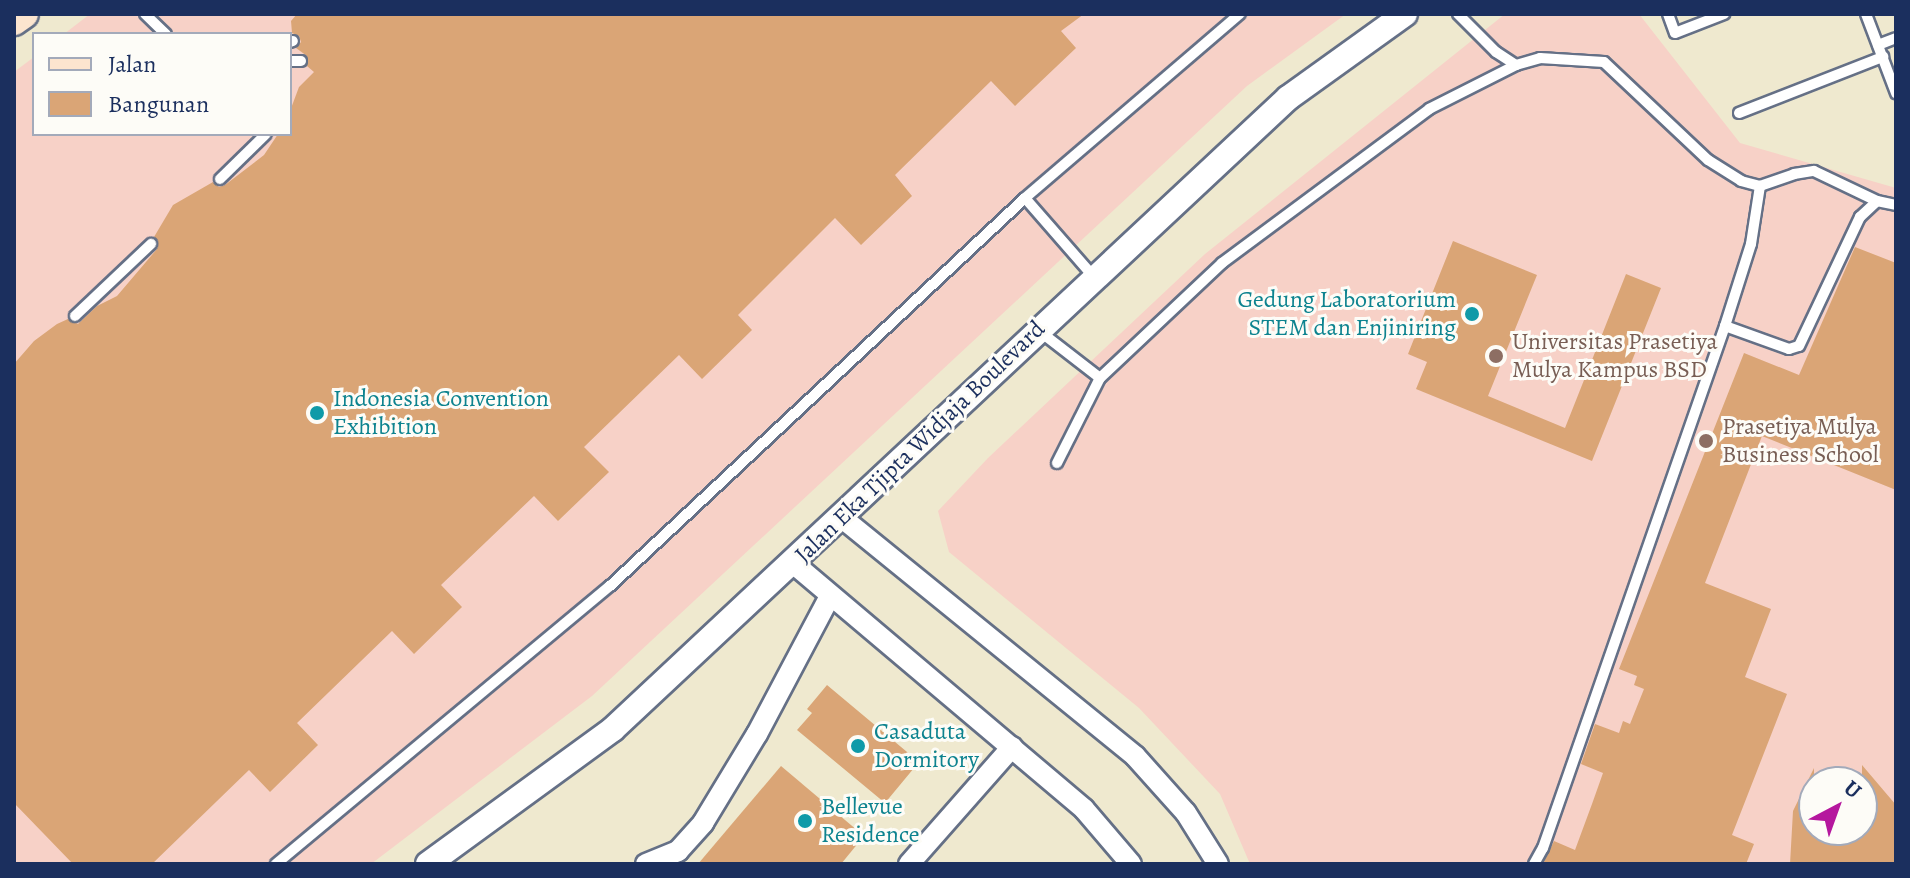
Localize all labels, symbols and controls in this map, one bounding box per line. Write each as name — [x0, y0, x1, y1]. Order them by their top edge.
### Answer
legend — [32, 32, 292, 136]
text: Jalan — [108, 48, 157, 80]
text: Bangunan — [108, 88, 209, 120]
place label: Gedung Laboratorium STEM dan Enjiniring — [1238, 286, 1456, 342]
marker: Gedung Laboratorium STEM dan Enjiniring — [1463, 305, 1481, 323]
street label: Jalan Eka Tjipta Widjaja Boulevard — [789, 315, 1051, 569]
place label: Universitas Prasetiya Mulya Kampus BSD — [1512, 328, 1718, 384]
marker: Universitas Prasetiya Mulya Kampus BSD — [1487, 347, 1505, 365]
place label: Indonesia Convention Exhibition — [333, 385, 549, 441]
marker: Indonesia Convention Exhibition — [308, 404, 326, 422]
place label: Prasetiya Mulya Business School — [1722, 413, 1879, 469]
marker: Prasetiya Mulya Business School — [1697, 432, 1715, 450]
place label: Casaduta Dormitory — [874, 718, 979, 774]
marker: Casaduta Dormitory — [849, 737, 867, 755]
north arrow — [1798, 766, 1878, 846]
text: U — [1837, 773, 1868, 805]
place label: Bellevue Residence — [821, 793, 919, 849]
marker: Bellevue Residence — [796, 812, 814, 830]

